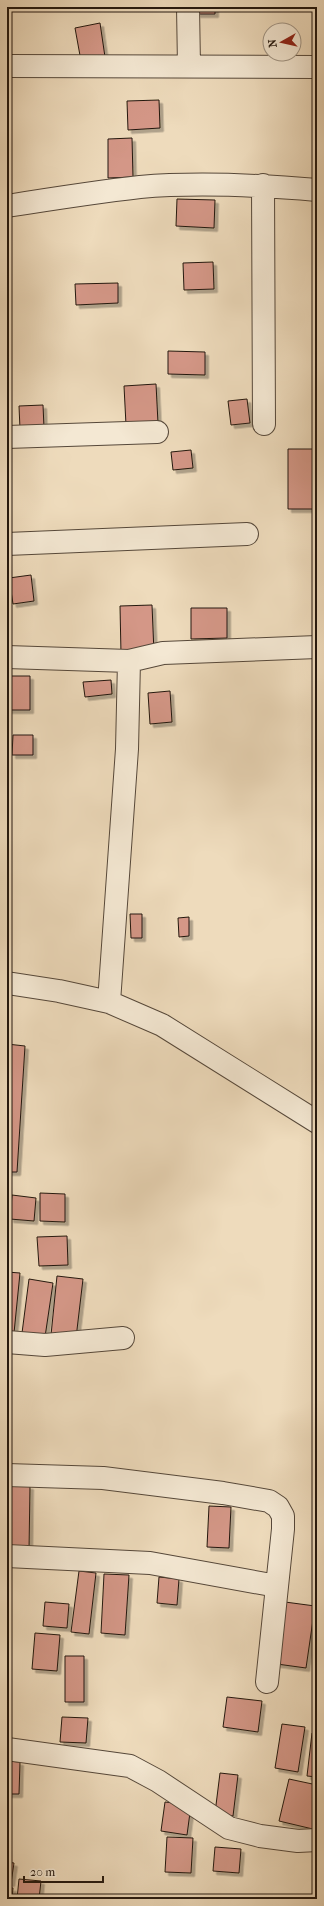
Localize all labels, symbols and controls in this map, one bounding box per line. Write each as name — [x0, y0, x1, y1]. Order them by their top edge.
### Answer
north arrow — [262, 22, 302, 62]
text: N — [265, 38, 280, 48]
scale bar — [24, 1858, 103, 1884]
text: 20 m — [30, 1865, 55, 1879]

